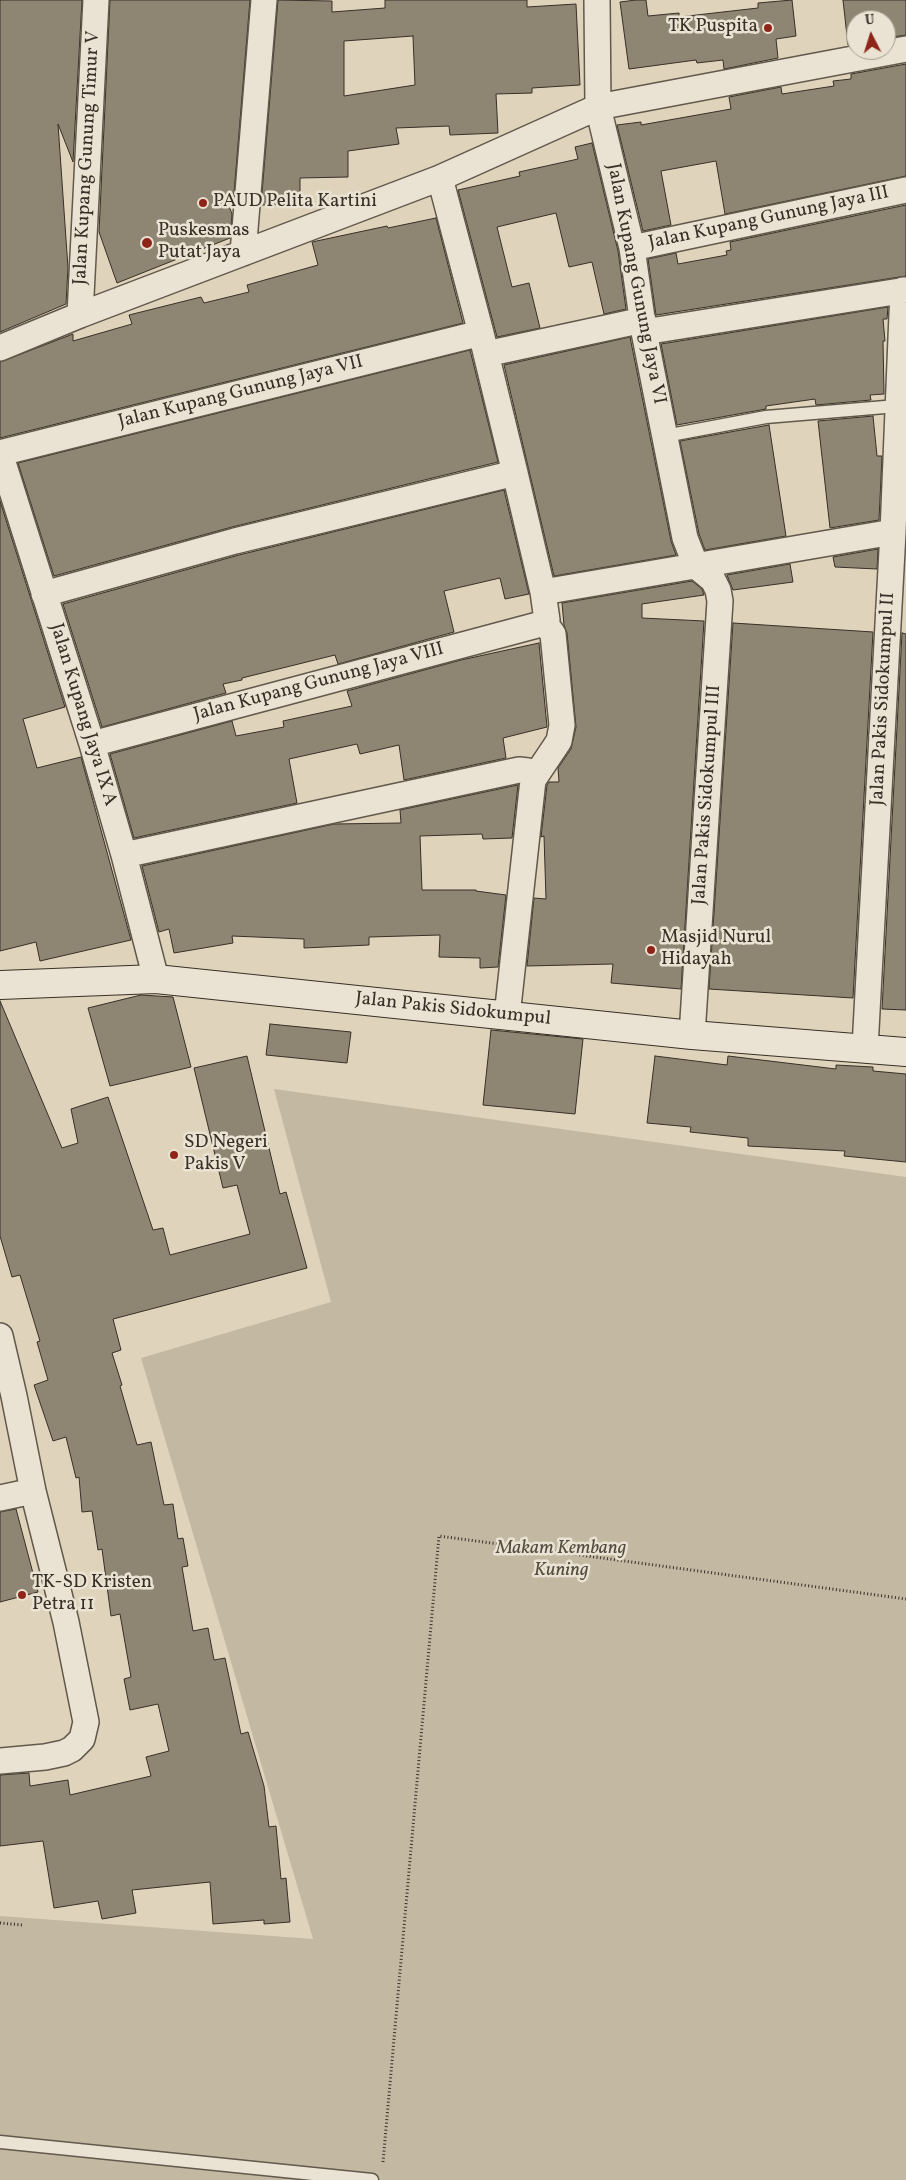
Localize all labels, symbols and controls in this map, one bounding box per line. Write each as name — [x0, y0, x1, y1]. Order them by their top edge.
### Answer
north arrow — [846, 10, 896, 60]
text: U — [864, 11, 875, 30]
place label: TK Puspita — [668, 17, 758, 39]
marker: TK Puspita — [762, 22, 774, 34]
street label: Jalan Kupang Gunung Timur V — [70, 30, 106, 286]
street label: Jalan Kupang Gunung Jaya VI — [600, 162, 670, 406]
street label: Jalan Kupang Gunung Jaya III — [647, 182, 891, 256]
place label: PAUD Pelita Kartini — [213, 192, 377, 214]
marker: PAUD Pelita Kartini — [197, 197, 209, 209]
place label: Puskesmas Putat Jaya — [158, 221, 250, 265]
marker: Puskesmas Putat Jaya — [140, 236, 154, 250]
street label: Jalan Kupang Gunung Jaya VII — [116, 352, 366, 434]
street label: Jalan Pakis Sidokumpul II — [867, 592, 901, 806]
street label: Jalan Kupang Jaya IX A — [43, 621, 121, 809]
street label: Jalan Kupang Gunung Jaya VIII — [191, 639, 447, 727]
street label: Jalan Pakis Sidokumpul III — [689, 684, 727, 906]
place label: Masjid Nurul Hidayah — [661, 928, 771, 972]
marker: Masjid Nurul Hidayah — [645, 944, 657, 956]
street label: Jalan Pakis Sidokumpul — [354, 988, 552, 1032]
place label: SD Negeri Pakis V — [184, 1133, 268, 1177]
marker: SD Negeri Pakis V — [168, 1149, 180, 1161]
park label: Makam Kembang Kuning — [496, 1539, 626, 1583]
place label: TK-SD Kristen Petra 11 — [32, 1573, 152, 1617]
marker: TK-SD Kristen Petra 11 — [16, 1589, 28, 1601]

